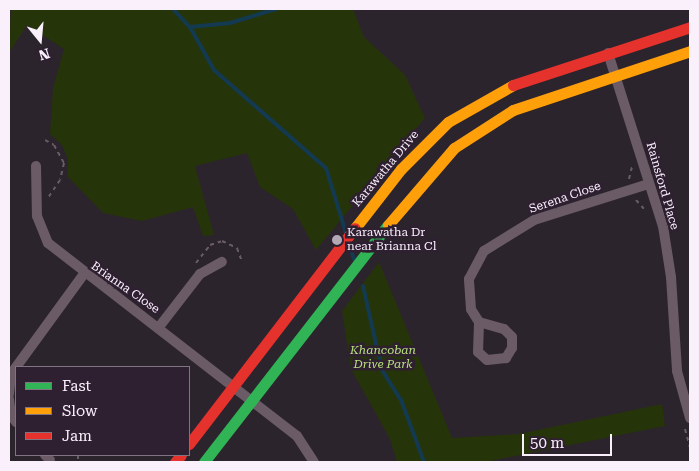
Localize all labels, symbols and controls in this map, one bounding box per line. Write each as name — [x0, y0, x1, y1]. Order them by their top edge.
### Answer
north arrow — [15, 15, 65, 65]
text: N — [37, 45, 52, 64]
street label: Karawatha Drive — [350, 128, 422, 210]
street label: Rainsford Place — [643, 141, 681, 231]
street label: Serena Close — [527, 179, 603, 217]
place label: Karawatha Dr near Brianna Cl — [347, 226, 436, 254]
marker: Karawatha Dr near Brianna Cl — [331, 234, 343, 246]
street label: Brianna Close — [88, 259, 162, 317]
park label: Khancoban Drive Park — [350, 344, 416, 372]
legend — [15, 366, 190, 456]
text: Fast — [62, 377, 91, 395]
text: Slow — [62, 402, 97, 420]
scale bar — [524, 424, 614, 456]
text: Jam — [62, 427, 92, 445]
text: 50 m — [530, 434, 564, 452]

